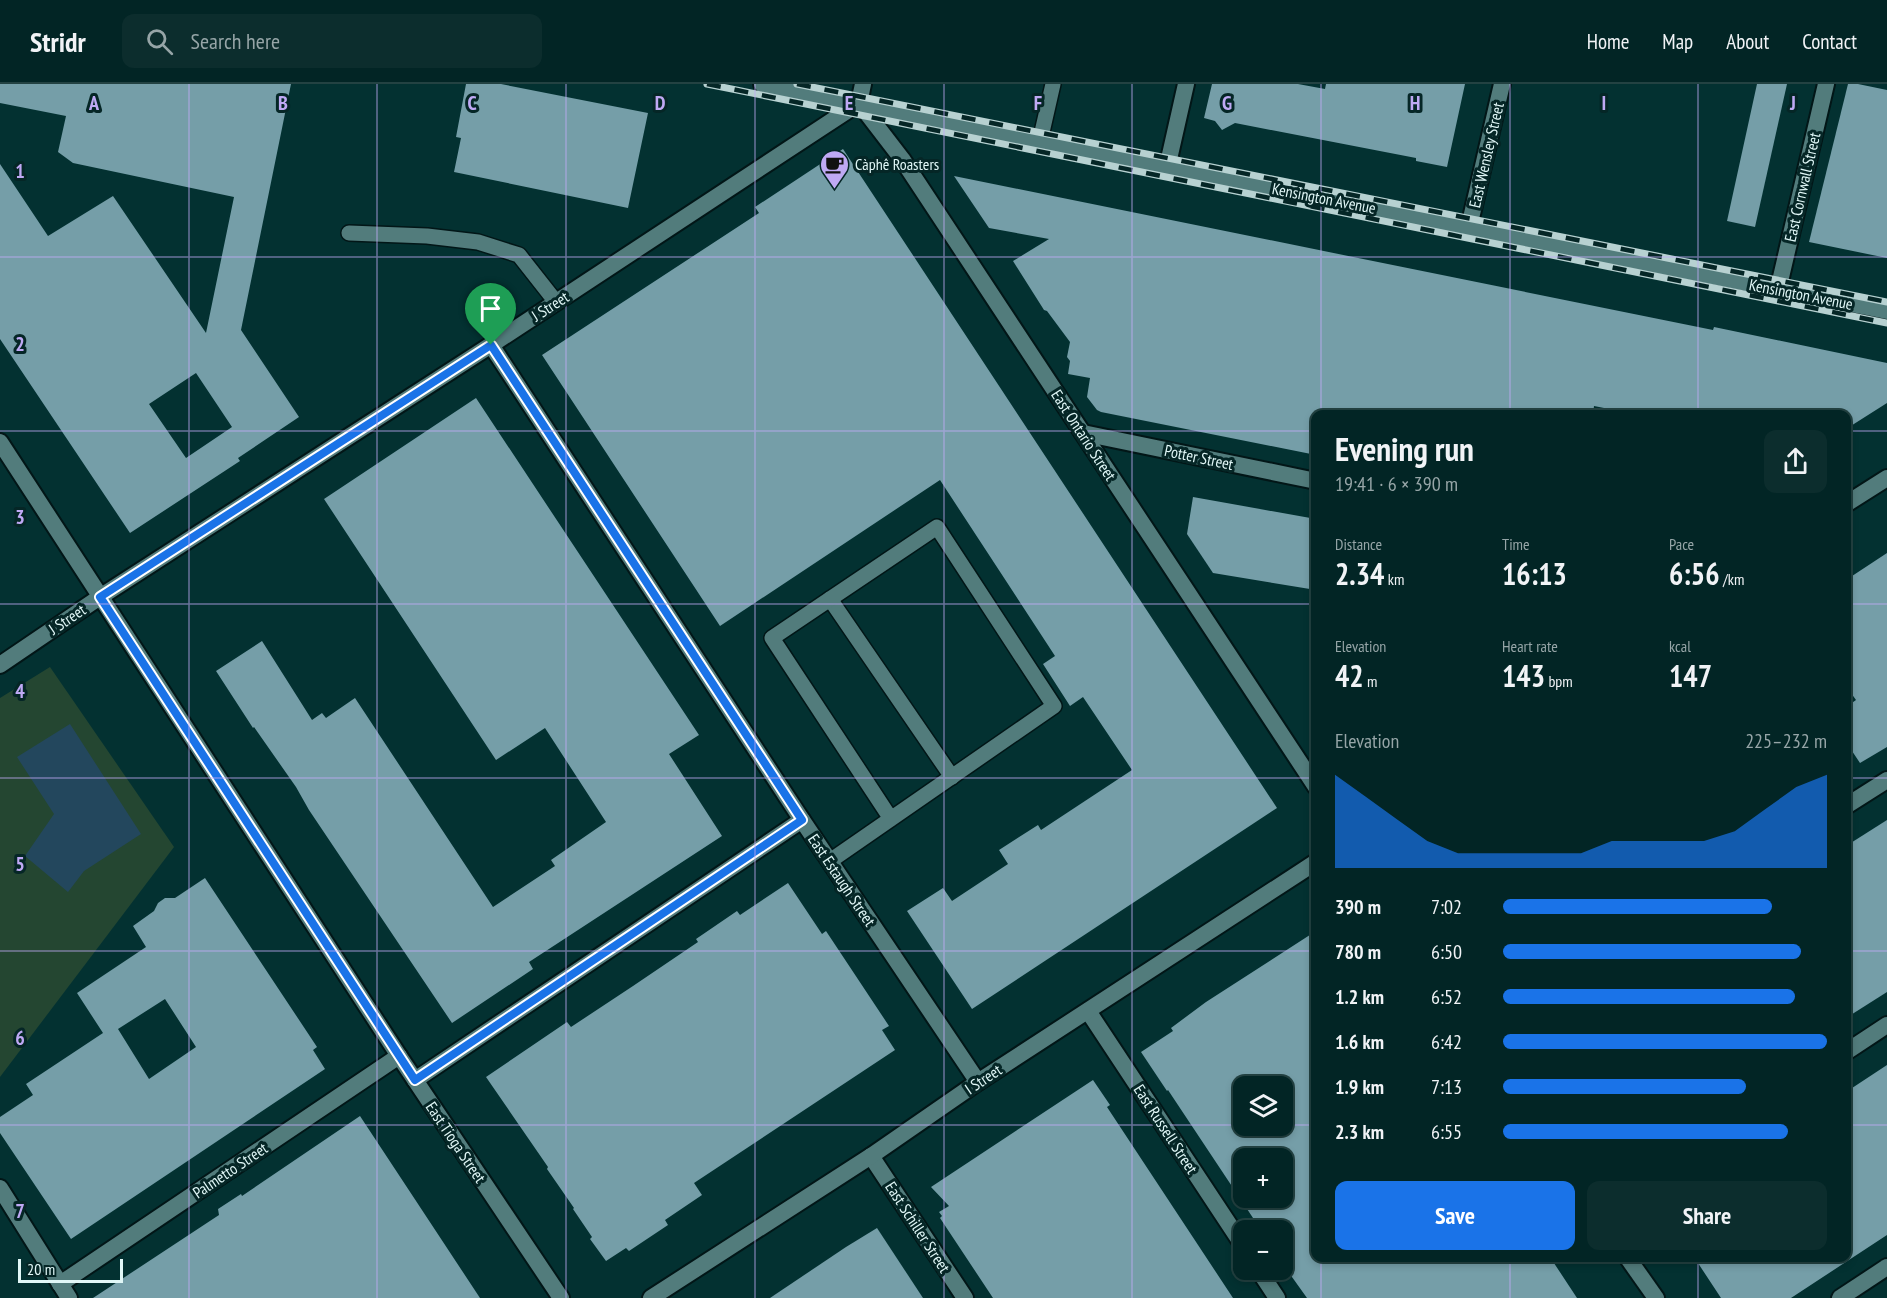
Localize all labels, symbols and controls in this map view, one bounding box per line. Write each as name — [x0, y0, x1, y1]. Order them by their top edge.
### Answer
search box — [122, 14, 542, 68]
text: Stridr — [30, 23, 86, 60]
icon: search — [143, 25, 176, 58]
text: Search here — [191, 27, 280, 55]
text: Home — [1587, 28, 1629, 55]
text: Map — [1662, 28, 1693, 55]
text: About — [1726, 28, 1769, 55]
text: Contact — [1802, 28, 1857, 55]
text: A — [88, 90, 100, 116]
text: B — [278, 90, 288, 116]
text: C — [467, 90, 477, 116]
text: D — [655, 90, 666, 116]
text: E — [845, 90, 853, 116]
text: F — [1034, 90, 1042, 116]
text: G — [1222, 90, 1232, 116]
text: H — [1410, 90, 1420, 116]
text: I — [1602, 90, 1606, 116]
text: J — [1789, 90, 1796, 116]
street label: East Wensley Street — [1464, 100, 1508, 210]
street label: East Cornwall Street — [1780, 130, 1824, 244]
cafe icon: Càphê Roasters — [818, 148, 850, 190]
place label: Càphê Roasters — [855, 154, 939, 174]
text: 1 — [15, 158, 25, 184]
street label: Kensington Avenue — [1270, 178, 1378, 218]
street label: Kensington Avenue — [1747, 274, 1855, 314]
pin — [465, 283, 516, 345]
street label: J Street — [527, 286, 573, 326]
icon: arrive — [474, 292, 507, 325]
text: 2 — [15, 331, 25, 357]
street label: East Ontario Street — [1047, 386, 1121, 485]
text: Evening run — [1335, 427, 1474, 470]
button: share — [1764, 430, 1827, 493]
street label: Potter Street — [1163, 440, 1236, 474]
text: 19:41 · 6 × 390 m — [1335, 471, 1458, 497]
text: 3 — [15, 504, 25, 530]
text: Distance — [1335, 534, 1382, 554]
text: Time — [1502, 534, 1530, 554]
text: Pace — [1669, 534, 1694, 554]
text: 2.34 — [1335, 554, 1384, 593]
text: 16:13 — [1502, 554, 1567, 593]
text: 6:56 — [1669, 554, 1720, 593]
text: km — [1384, 569, 1404, 589]
text: /km — [1720, 569, 1744, 589]
street label: J Street — [44, 599, 90, 639]
text: Elevation — [1335, 636, 1386, 656]
text: Heart rate — [1502, 636, 1558, 656]
text: kcal — [1669, 636, 1691, 656]
text: 42 — [1335, 656, 1364, 695]
text: 143 — [1502, 656, 1545, 695]
text: 147 — [1669, 656, 1712, 695]
text: m — [1364, 671, 1378, 691]
text: bpm — [1545, 671, 1573, 691]
text: 4 — [15, 678, 25, 704]
text: Elevation — [1335, 728, 1399, 754]
text: 225–232 m — [1745, 728, 1827, 754]
street label: East Estaugh Street — [804, 830, 881, 930]
text: 5 — [15, 851, 25, 877]
text: 390 m — [1335, 894, 1381, 920]
text: 7:02 — [1431, 894, 1462, 920]
text: 780 m — [1335, 939, 1381, 965]
text: 6:50 — [1431, 939, 1462, 965]
text: 1.2 km — [1335, 984, 1384, 1010]
text: 6:52 — [1431, 984, 1462, 1010]
text: 6 — [15, 1025, 25, 1051]
text: 1.6 km — [1335, 1029, 1384, 1055]
text: 6:42 — [1431, 1029, 1462, 1055]
street label: I Street — [961, 1059, 1006, 1099]
text: 1.9 km — [1335, 1074, 1384, 1100]
text: 7:13 — [1431, 1074, 1462, 1100]
map controls — [1233, 1076, 1293, 1280]
button: layers — [1233, 1076, 1293, 1136]
street label: East Russell Street — [1130, 1081, 1203, 1178]
street label: East Tioga Street — [422, 1098, 491, 1187]
text: 2.3 km — [1335, 1119, 1384, 1145]
text: 6:55 — [1431, 1119, 1462, 1145]
street label: Palmetto Street — [189, 1137, 272, 1202]
button: + — [1233, 1148, 1293, 1208]
street label: East Schiller Street — [881, 1178, 955, 1277]
button: Save — [1335, 1181, 1575, 1250]
button: Share — [1587, 1181, 1827, 1250]
text: 7 — [15, 1198, 25, 1224]
button: − — [1233, 1220, 1293, 1280]
scale bar — [18, 1256, 123, 1284]
text: 20 m — [27, 1259, 55, 1279]

